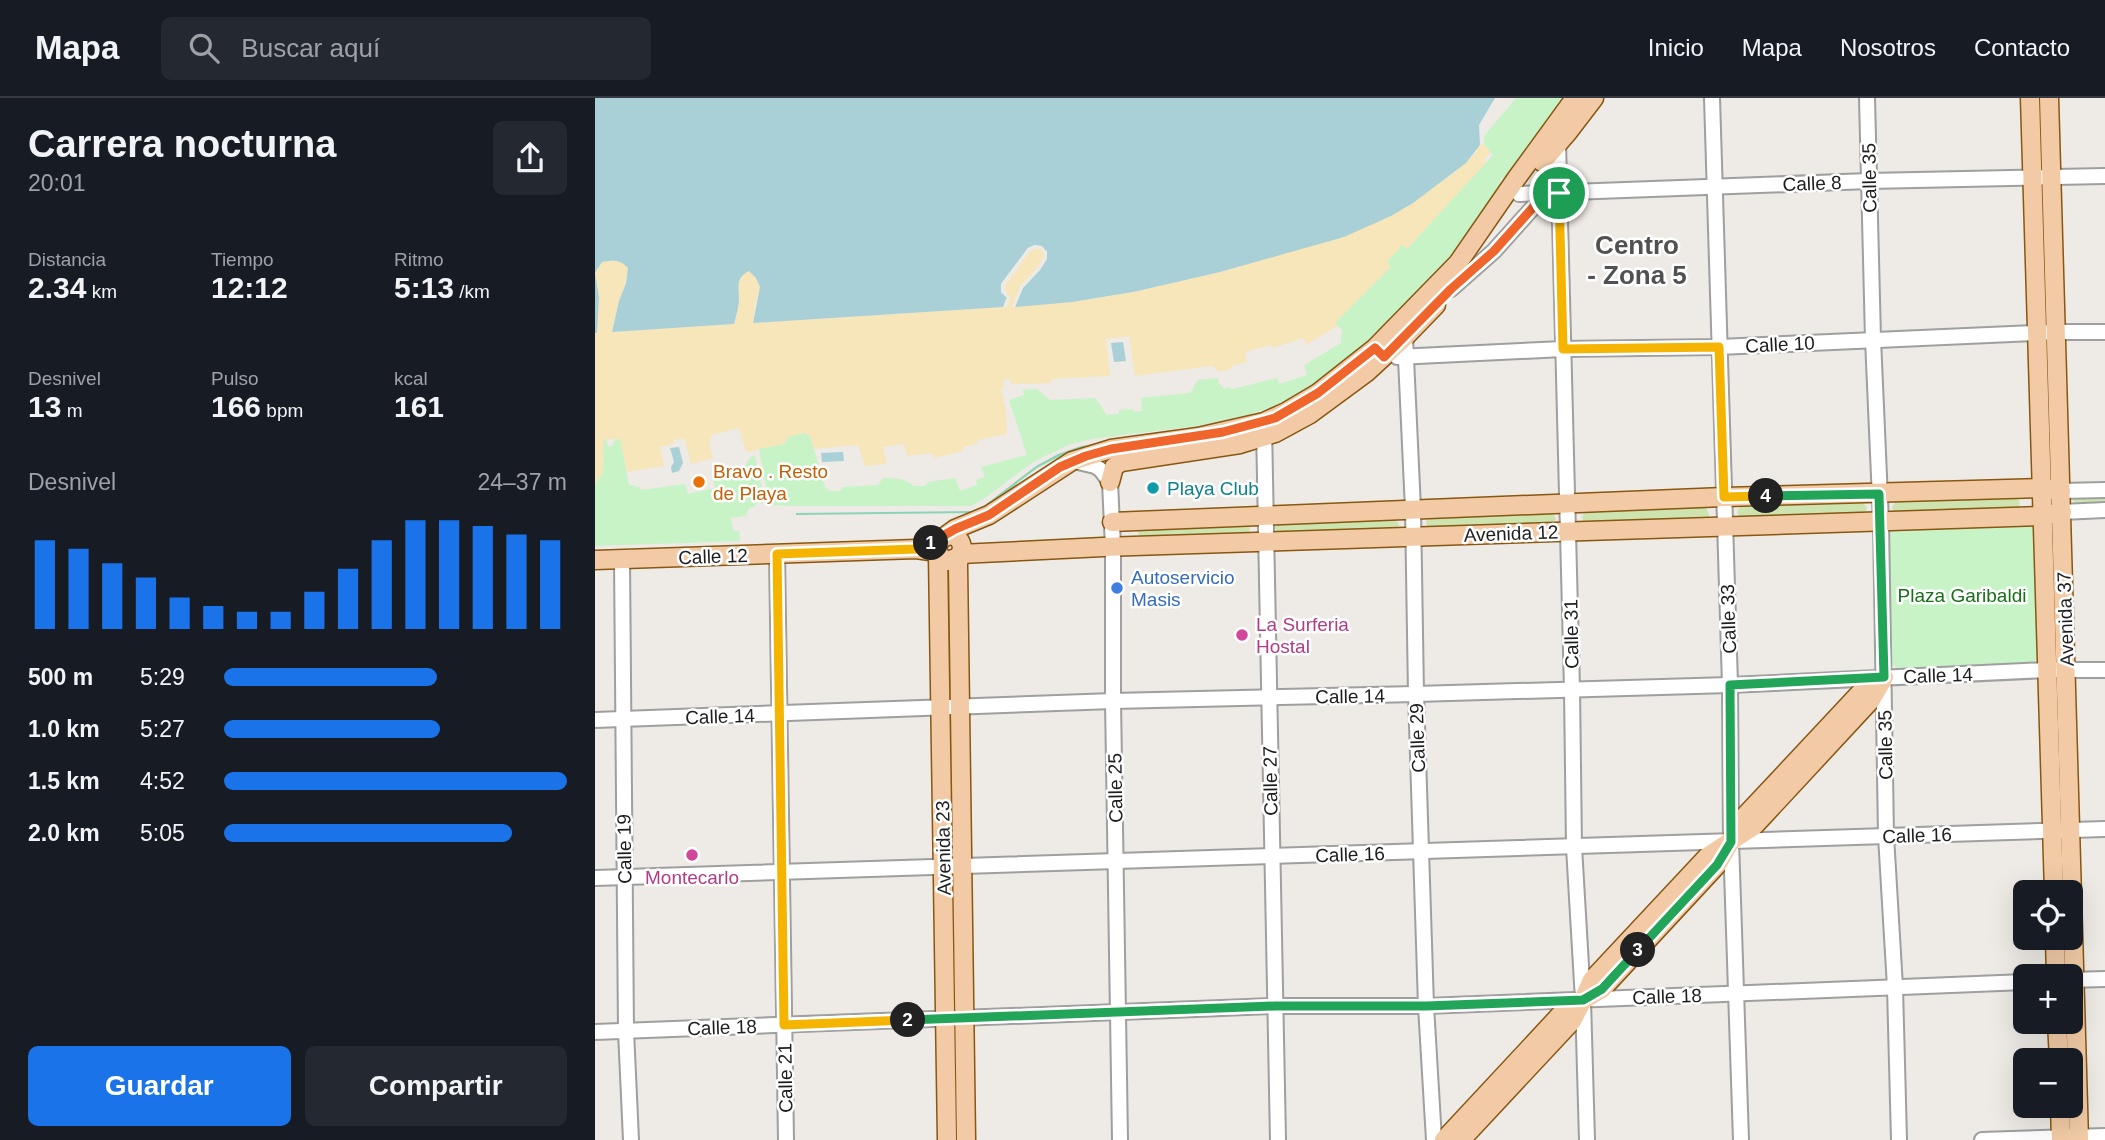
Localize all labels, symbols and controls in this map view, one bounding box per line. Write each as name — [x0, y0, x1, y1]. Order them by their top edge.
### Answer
search box — [161, 17, 651, 80]
text: Mapa — [35, 29, 119, 66]
icon: search — [185, 29, 223, 67]
text: Buscar aquí — [241, 33, 380, 63]
text: Inicio — [1648, 34, 1704, 61]
text: Mapa — [1742, 34, 1802, 61]
text: Nosotros — [1840, 34, 1936, 61]
text: Contacto — [1974, 34, 2070, 61]
button: share — [493, 121, 567, 195]
text: Carrera nocturna — [28, 123, 336, 165]
street label: Calle 35 — [1858, 143, 1881, 213]
pin — [1529, 163, 1589, 223]
text: 20:01 — [28, 170, 86, 196]
street label: Calle 8 — [1782, 172, 1842, 195]
icon: arrive — [1540, 174, 1578, 212]
district label: Centro - Zona 5 — [1587, 230, 1687, 290]
text: Distancia — [28, 249, 106, 270]
text: Tiempo — [211, 249, 274, 270]
text: Ritmo — [394, 249, 444, 270]
text: 2.34 — [28, 271, 86, 304]
text: 12:12 — [211, 271, 288, 304]
text: 5:13 — [394, 271, 454, 304]
text: km — [86, 281, 117, 302]
text: /km — [454, 281, 490, 302]
street label: Calle 10 — [1745, 332, 1815, 357]
text: Desnivel — [28, 368, 101, 389]
text: Pulso — [211, 368, 259, 389]
text: kcal — [394, 368, 428, 389]
text: 13 — [28, 390, 61, 423]
text: 166 — [211, 390, 261, 423]
text: 161 — [394, 390, 444, 423]
text: m — [61, 400, 82, 421]
text: bpm — [261, 400, 303, 421]
place label: Bravo . Resto de Playa — [713, 461, 828, 504]
text: Desnivel — [28, 469, 116, 495]
text: 24–37 m — [477, 469, 567, 495]
marker: Bravo . Resto de Playa — [691, 474, 707, 490]
place label: Playa Club — [1167, 478, 1259, 499]
pin: 4 — [1749, 478, 1783, 514]
marker: Playa Club — [1145, 480, 1161, 496]
text: 4 — [1760, 485, 1771, 506]
street label: Avenida 12 — [1463, 521, 1559, 546]
pin: 1 — [913, 526, 949, 560]
text: 1 — [925, 532, 936, 553]
street label: Calle 12 — [678, 545, 748, 568]
place label: Autoservicio Masis — [1131, 567, 1235, 610]
street label: Avenida 37 — [2053, 571, 2078, 667]
marker: Autoservicio Masis — [1109, 580, 1125, 596]
street label: Calle 33 — [1717, 584, 1740, 654]
park label: Plaza Garibaldi — [1898, 585, 2026, 606]
street label: Calle 31 — [1560, 599, 1583, 669]
place label: La Surferia Hostal — [1256, 614, 1349, 657]
marker: La Surferia Hostal — [1234, 627, 1250, 643]
text: 500 m — [28, 664, 93, 690]
text: 5:29 — [140, 664, 185, 690]
street label: Calle 14 — [1903, 664, 1974, 687]
street label: Calle 14 — [1315, 685, 1385, 708]
street label: Calle 29 — [1406, 703, 1429, 773]
street label: Calle 14 — [685, 705, 756, 728]
street label: Calle 35 — [1874, 710, 1897, 780]
text: 1.0 km — [28, 716, 100, 742]
text: 5:27 — [140, 716, 185, 742]
street label: Calle 27 — [1259, 746, 1282, 816]
street label: Calle 25 — [1104, 753, 1127, 823]
text: 1.5 km — [28, 768, 100, 794]
text: 4:52 — [140, 768, 185, 794]
street label: Avenida 23 — [932, 800, 955, 896]
street label: Calle 19 — [613, 814, 636, 884]
text: 2.0 km — [28, 820, 100, 846]
text: 5:05 — [140, 820, 185, 846]
street label: Calle 16 — [1882, 824, 1952, 847]
street label: Calle 16 — [1315, 843, 1385, 866]
marker: Montecarlo — [684, 847, 700, 863]
place label: Montecarlo — [645, 867, 739, 888]
map controls — [2013, 880, 2083, 1118]
button: locate — [2013, 880, 2083, 950]
pin: 3 — [1621, 932, 1655, 968]
text: 3 — [1632, 939, 1643, 960]
button: + — [2013, 964, 2083, 1034]
street label: Calle 18 — [1632, 985, 1702, 1008]
pin: 2 — [891, 1002, 925, 1038]
text: 2 — [902, 1009, 913, 1030]
street label: Calle 18 — [687, 1016, 757, 1039]
street label: Calle 21 — [774, 1043, 797, 1113]
button: Guardar — [28, 1046, 291, 1126]
button: Compartir — [305, 1046, 567, 1126]
button: − — [2013, 1048, 2083, 1118]

